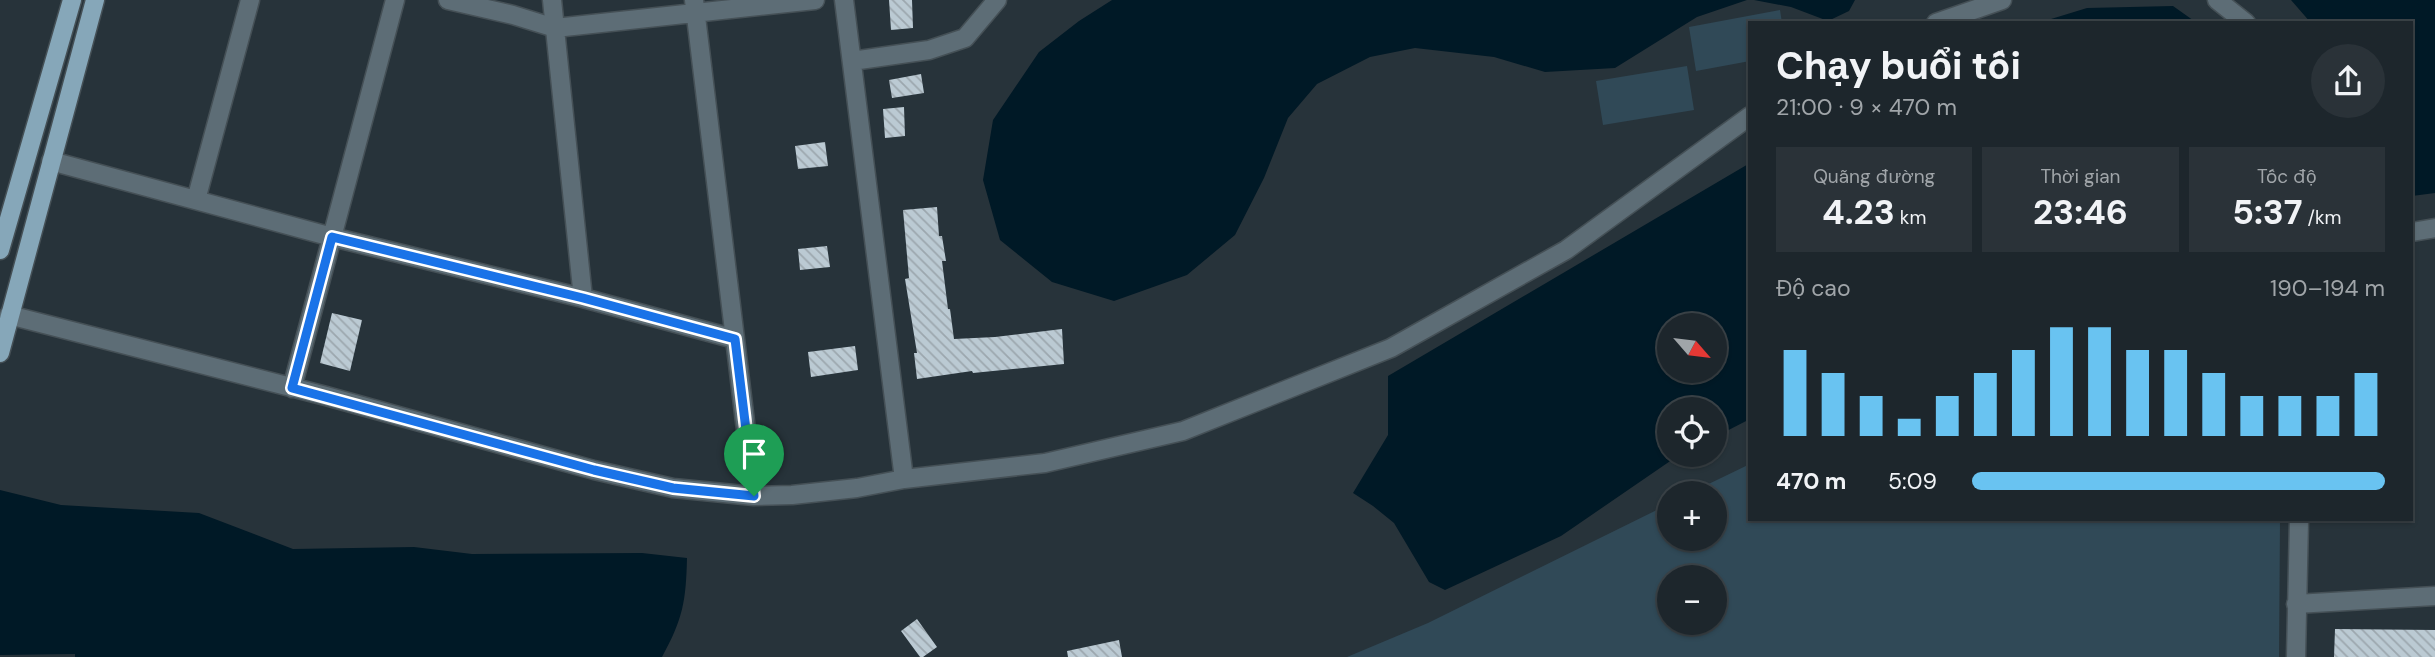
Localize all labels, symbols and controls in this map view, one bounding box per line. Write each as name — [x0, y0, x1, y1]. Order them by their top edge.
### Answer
text: Chạy buổi tối — [1776, 41, 2021, 91]
button: share — [2311, 44, 2385, 118]
text: 21:00 · 9 × 470 m — [1776, 92, 1957, 122]
text: Quãng đường — [1813, 164, 1935, 189]
text: Thời gian — [2040, 164, 2121, 189]
text: Tốc độ — [2257, 164, 2317, 189]
text: 4.23 — [1822, 189, 1895, 235]
text: 23:46 — [2033, 189, 2128, 235]
text: 5:37 — [2232, 189, 2302, 235]
text: km — [1895, 205, 1926, 230]
text: /km — [2302, 205, 2341, 230]
text: Độ cao — [1776, 273, 1851, 303]
text: 190–194 m — [2270, 273, 2385, 303]
north arrow — [1657, 313, 1727, 383]
map controls — [1657, 313, 1727, 635]
button: locate — [1657, 397, 1727, 467]
pin — [724, 424, 784, 496]
icon: arrive — [735, 435, 773, 473]
text: 470 m — [1776, 466, 1846, 496]
text: 5:09 — [1888, 466, 1937, 496]
button: + — [1657, 481, 1727, 551]
button: − — [1657, 565, 1727, 635]

